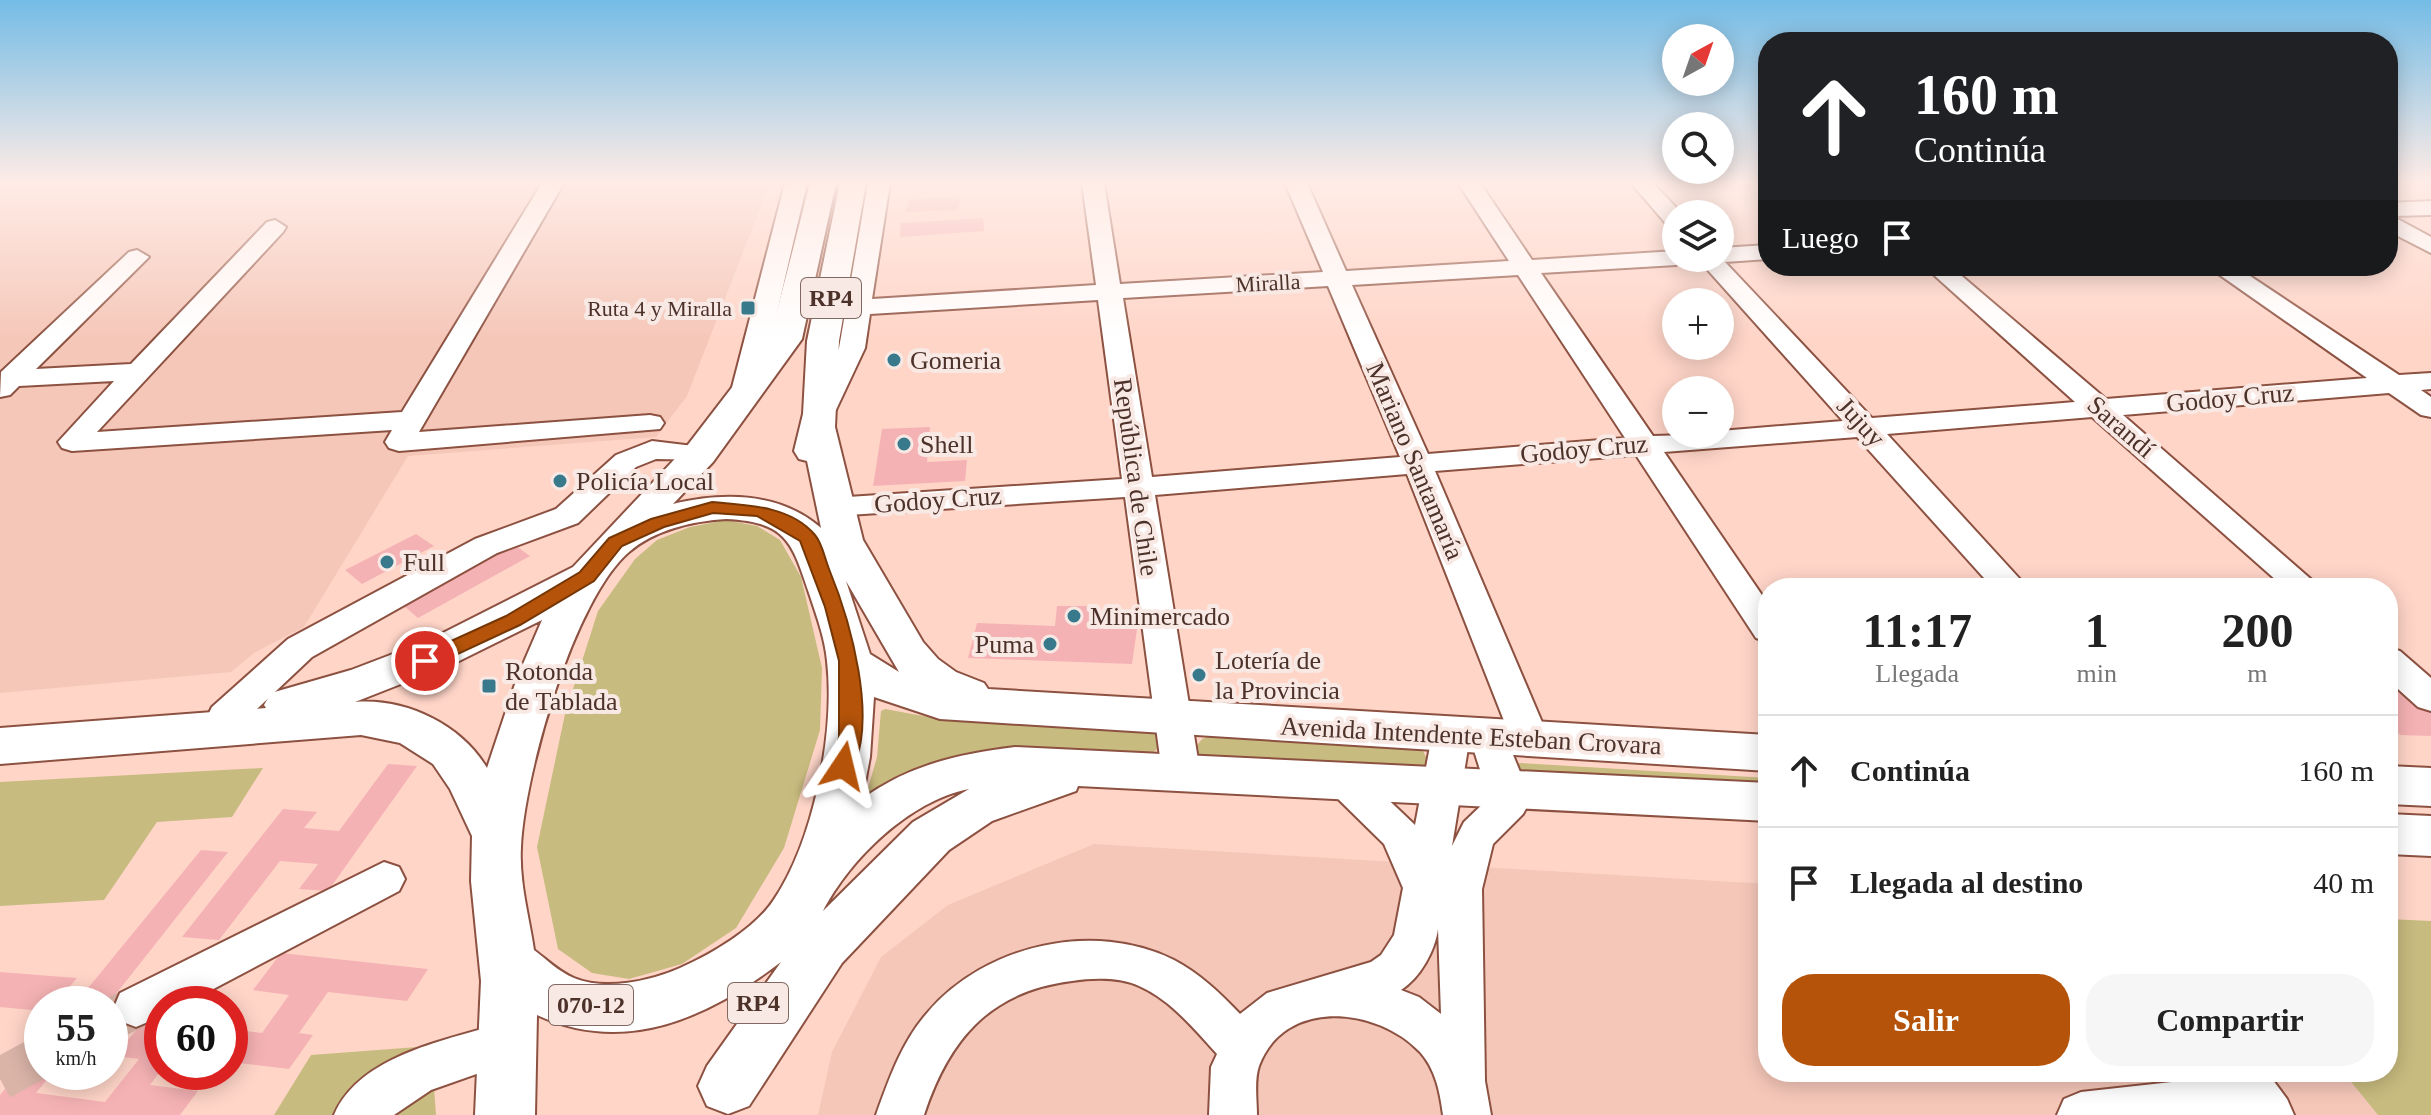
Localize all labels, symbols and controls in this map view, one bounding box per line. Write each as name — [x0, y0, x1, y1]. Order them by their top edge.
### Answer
north arrow — [1662, 24, 1734, 96]
map controls — [1662, 24, 1734, 448]
icon: ahead — [1782, 64, 1886, 168]
text: 160 m — [1914, 64, 2059, 126]
button: search — [1662, 112, 1734, 184]
text: Continúa — [1914, 130, 2046, 170]
button: layers — [1662, 200, 1734, 272]
icon: arrive — [1875, 216, 1919, 260]
text: Luego — [1782, 221, 1859, 254]
street label: Miralla — [1235, 269, 1301, 297]
road number: RP4 — [801, 278, 861, 318]
button: + — [1662, 288, 1734, 360]
place label: Ruta 4 y Miralla — [587, 296, 732, 321]
marker: Ruta 4 y Miralla — [739, 299, 757, 317]
place label: Gomeria — [910, 346, 1001, 375]
marker: Gomeria — [885, 351, 903, 369]
street label: Mariano Santamaría — [1360, 358, 1470, 564]
street label: República de Chile — [1108, 376, 1164, 578]
button: − — [1662, 376, 1734, 448]
street label: Godoy Cruz — [2165, 378, 2295, 418]
street label: Sarandí — [2082, 390, 2160, 464]
street label: Jujuy — [1831, 392, 1891, 452]
street label: Godoy Cruz — [1519, 429, 1649, 469]
place label: Shell — [920, 430, 973, 459]
marker: Shell — [895, 435, 913, 453]
place label: Policía Local — [576, 467, 714, 496]
marker: Policía Local — [551, 472, 569, 490]
street label: Godoy Cruz — [873, 481, 1003, 519]
place label: Full — [403, 548, 445, 577]
marker: Full — [378, 553, 396, 571]
place label: Minimercado — [1090, 602, 1230, 631]
text: 11:17 — [1863, 604, 1972, 657]
text: 1 — [2085, 604, 2109, 657]
text: 200 — [2221, 604, 2293, 657]
marker: Minimercado — [1065, 607, 1083, 625]
pin — [391, 627, 459, 695]
place label: Puma — [975, 630, 1034, 659]
marker: Puma — [1041, 635, 1059, 653]
icon: arrive — [403, 639, 447, 683]
place label: Lotería de la Provincia — [1215, 646, 1340, 705]
place label: Rotonda de Tablada — [505, 657, 618, 716]
text: Llegada — [1875, 659, 1959, 688]
text: min — [2076, 659, 2117, 688]
text: m — [2247, 659, 2268, 688]
marker: Lotería de la Provincia — [1190, 666, 1208, 684]
marker: Rotonda de Tablada — [480, 677, 498, 695]
street label: Avenida Intendente Esteban Crovara — [1280, 712, 1663, 760]
position arrow — [801, 724, 885, 808]
icon: ahead — [1782, 749, 1826, 793]
text: Continúa — [1850, 754, 1970, 787]
text: 160 m — [2298, 754, 2374, 787]
icon: arrive — [1782, 861, 1826, 905]
text: Llegada al destino — [1850, 866, 2083, 899]
text: 40 m — [2313, 866, 2374, 899]
button: Salir — [1782, 974, 2070, 1066]
button: Compartir — [2086, 974, 2374, 1066]
road number: RP4 — [728, 983, 788, 1023]
road number: 070-12 — [549, 985, 633, 1025]
speed limit sign: 60 — [144, 986, 248, 1090]
text: 55 — [56, 1005, 96, 1050]
text: km/h — [55, 1047, 97, 1069]

